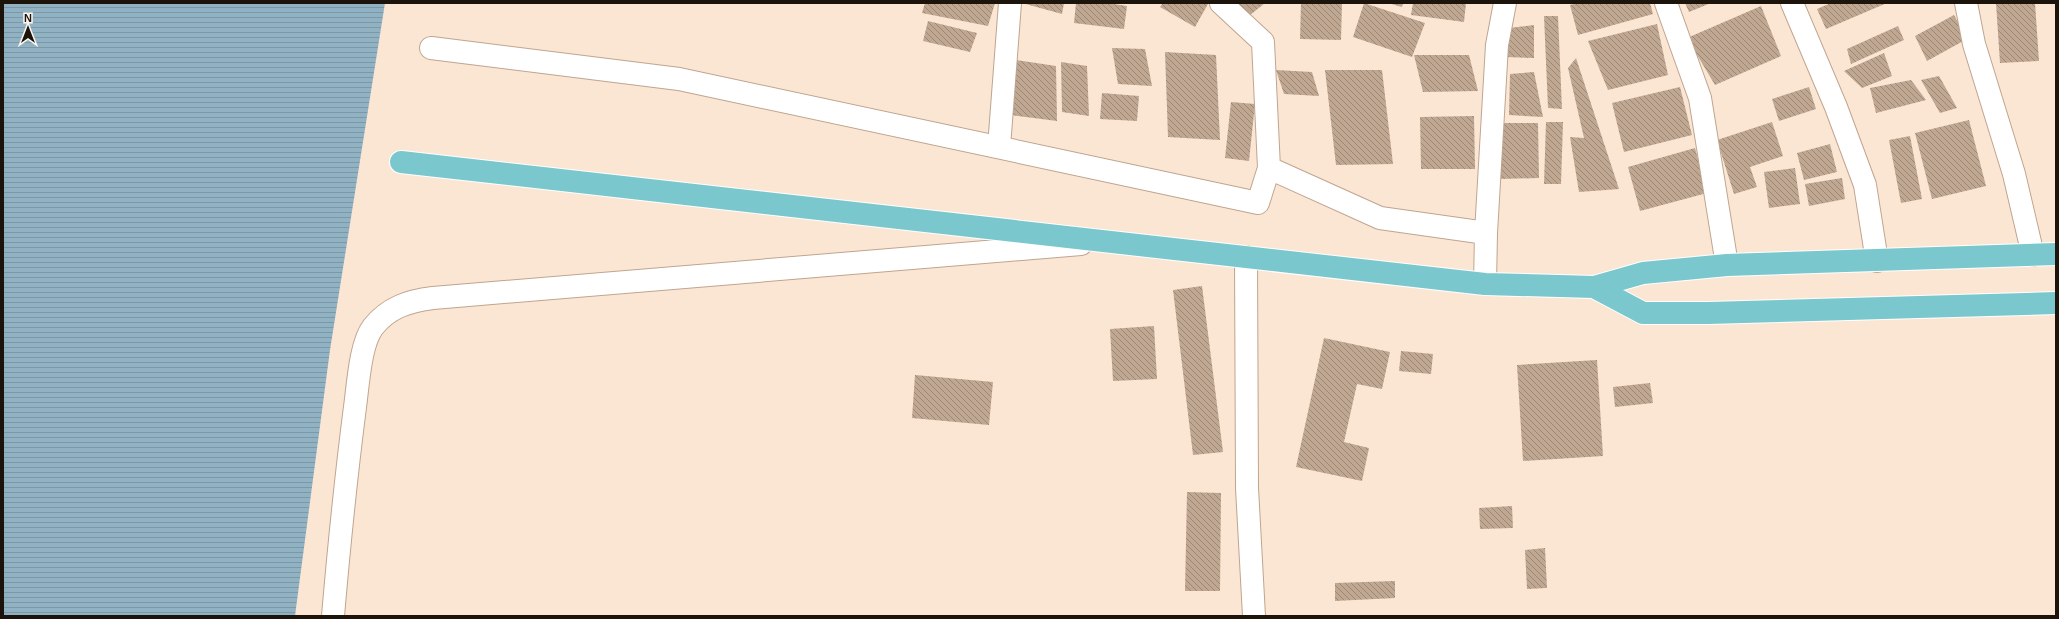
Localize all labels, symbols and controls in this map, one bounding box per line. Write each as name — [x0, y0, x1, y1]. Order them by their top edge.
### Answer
north arrow — [8, 8, 48, 48]
text: N — [24, 12, 32, 24]

